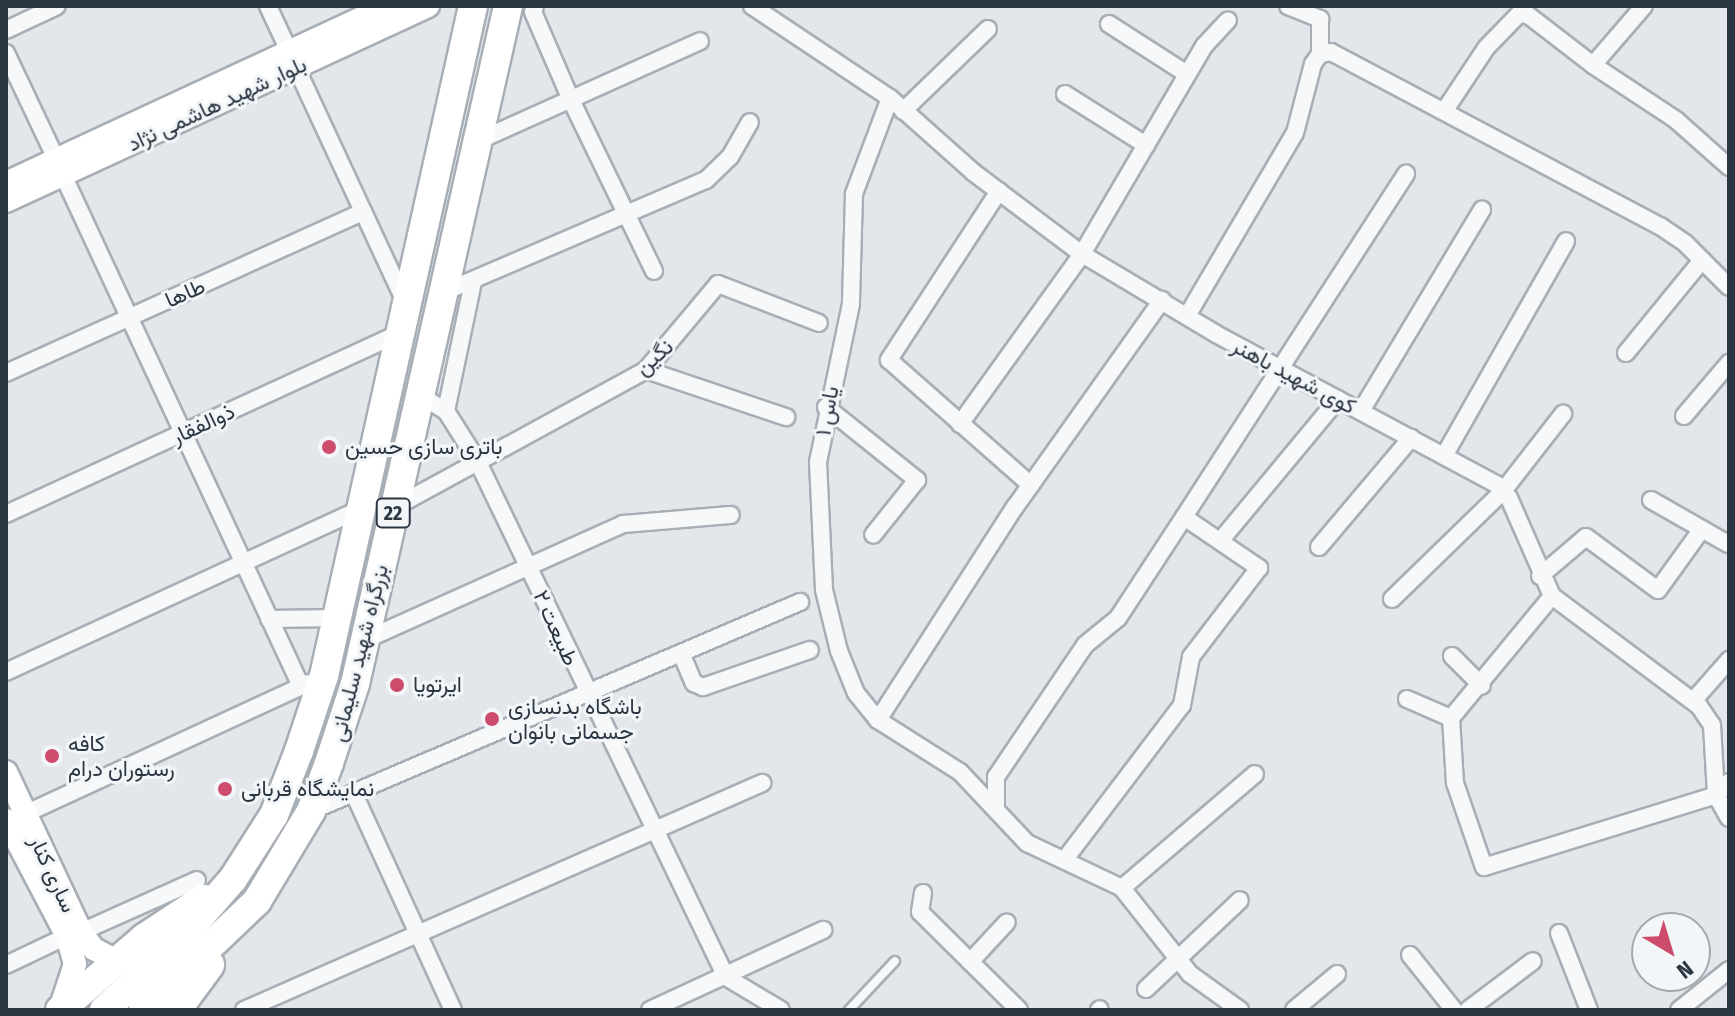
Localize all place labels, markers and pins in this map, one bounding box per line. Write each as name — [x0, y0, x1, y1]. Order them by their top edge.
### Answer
place label: باتری سازی حسین — [345, 434, 502, 460]
marker: باتری سازی حسین — [320, 438, 338, 456]
place label: ایرتویا — [413, 672, 462, 698]
marker: ایرتویا — [388, 676, 406, 694]
place label: باشگاه بدنسازی جسمانی بانوان — [508, 693, 642, 744]
marker: باشگاه بدنسازی جسمانی بانوان — [483, 710, 501, 728]
place label: کافه رستوران درام — [68, 730, 175, 782]
marker: کافه رستوران درام — [43, 747, 61, 765]
place label: نمایشگاه قربانی — [241, 776, 374, 802]
marker: نمایشگاه قربانی — [216, 780, 234, 798]

